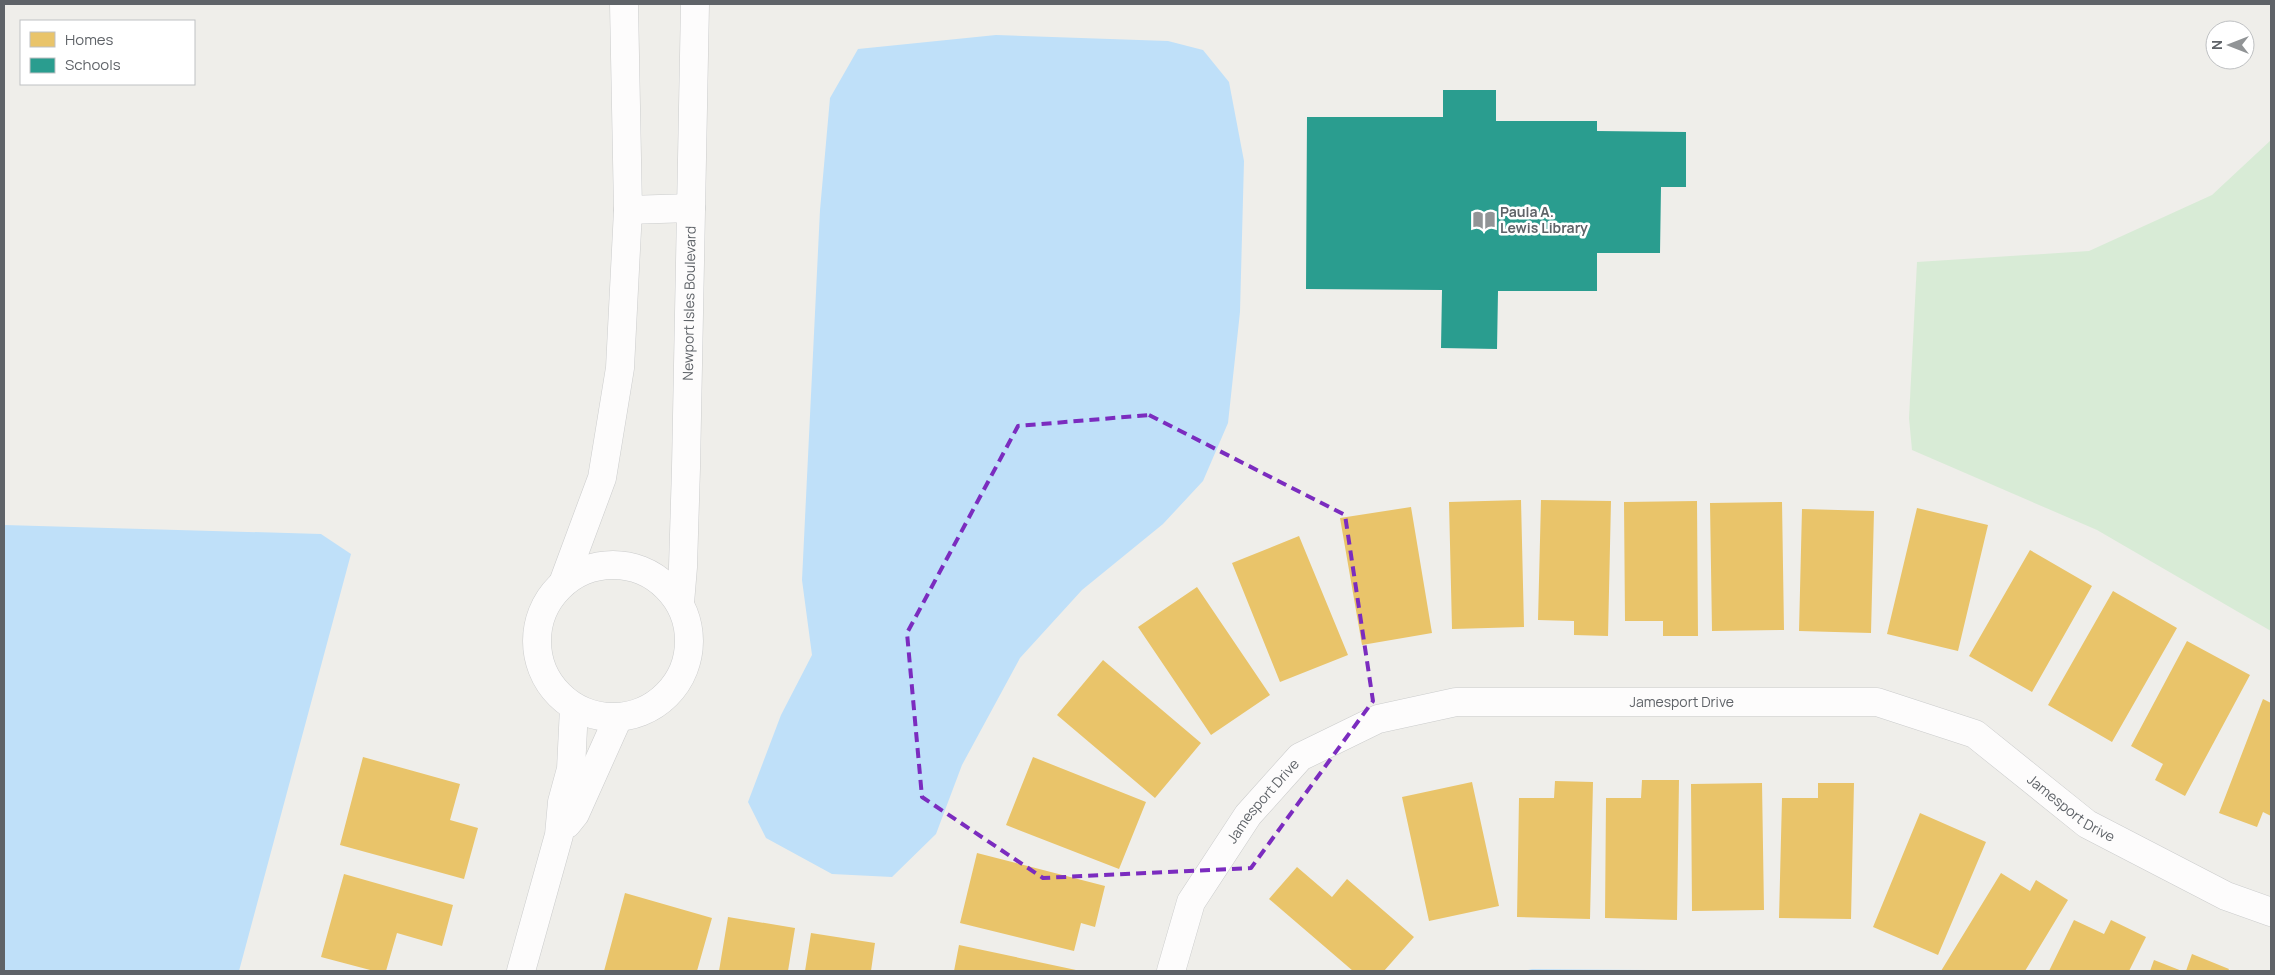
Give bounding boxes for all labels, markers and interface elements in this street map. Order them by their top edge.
legend [20,20,195,85]
north arrow [2205,20,2255,70]
text: Homes [65,29,114,50]
text: N [2207,40,2226,50]
text: Schools [65,54,121,75]
place label: Paula A. Lewis Library [1500,202,1588,237]
library icon: Paula A. Lewis Library [1471,207,1497,233]
street label: Newport Isles Boulevard [678,226,700,381]
street label: Jamesport Drive [1629,692,1734,711]
street label: Jamesport Drive [1222,754,1303,847]
street label: Jamesport Drive [2023,770,2118,846]

